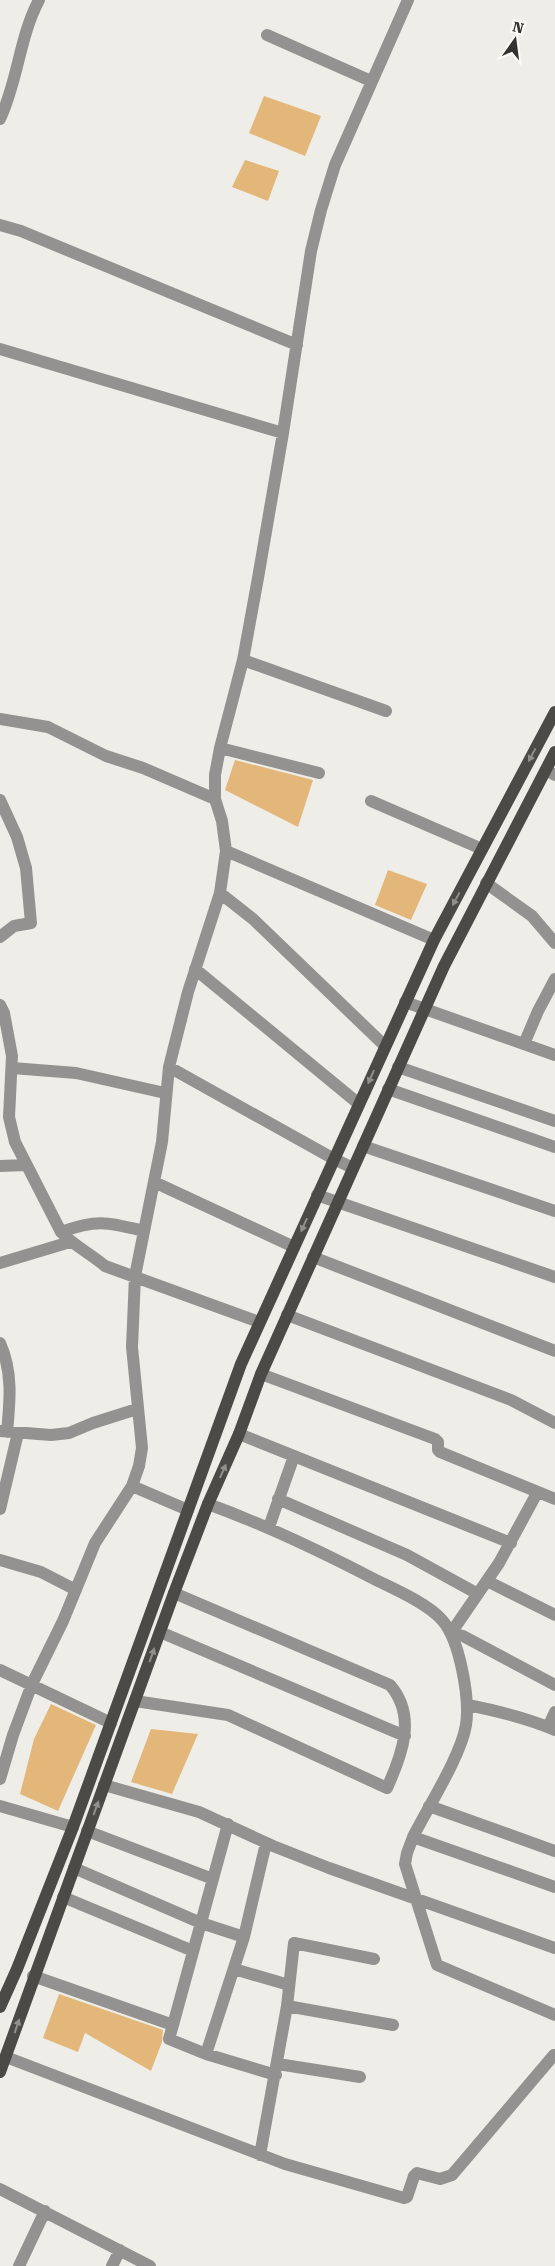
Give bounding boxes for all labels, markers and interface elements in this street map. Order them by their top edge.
north arrow [490,15,540,65]
text: N [511,18,526,37]
one-way arrow [528,748,536,763]
one-way arrow [452,892,460,906]
one-way arrow [367,1070,375,1084]
one-way arrow [299,1218,307,1232]
one-way arrow [219,1464,227,1478]
one-way arrow [148,1648,156,1662]
one-way arrow [92,1800,100,1815]
one-way arrow [13,2019,21,2034]

